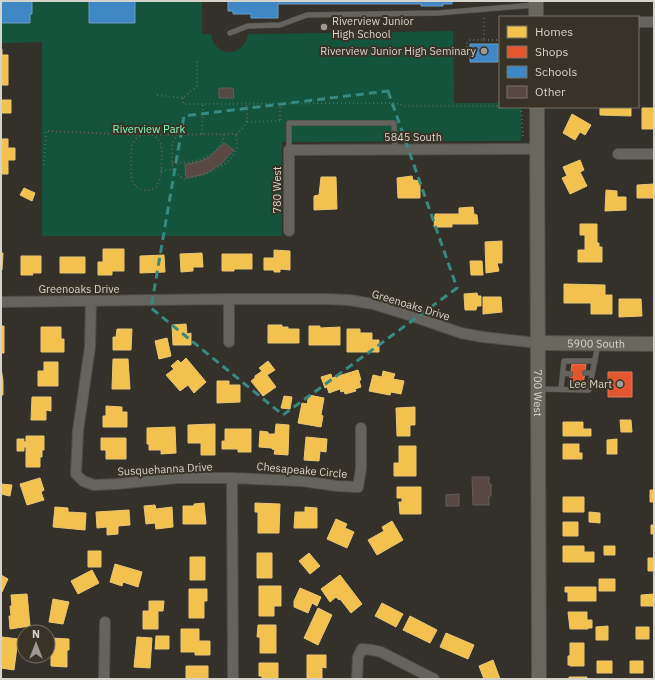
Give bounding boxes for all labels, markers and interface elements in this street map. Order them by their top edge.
place label: Riverview Junior High School [332,14,414,41]
legend [499,16,639,108]
marker: Riverview Junior High School [319,22,329,32]
text: Homes [535,24,573,39]
place label: Riverview Junior High Seminary [320,44,477,58]
text: Shops [535,44,568,59]
marker: Riverview Junior High Seminary [479,46,489,56]
text: Schools [535,64,578,79]
text: Other [535,84,566,99]
park label: Riverview Park [113,122,186,136]
street label: 5845 South [384,130,442,144]
street label: 780 West [270,166,284,214]
street label: Greenoaks Drive [38,282,120,296]
street label: Greenoaks Drive [370,286,452,324]
street label: 5900 South [567,336,625,351]
street label: 700 West [531,369,545,417]
place label: Lee Mart [569,377,612,391]
marker: Lee Mart [615,379,625,389]
street label: Chesapeake Circle [256,459,348,481]
street label: Susquehanna Drive [117,460,213,478]
north arrow [16,624,56,664]
text: N [32,627,40,641]

